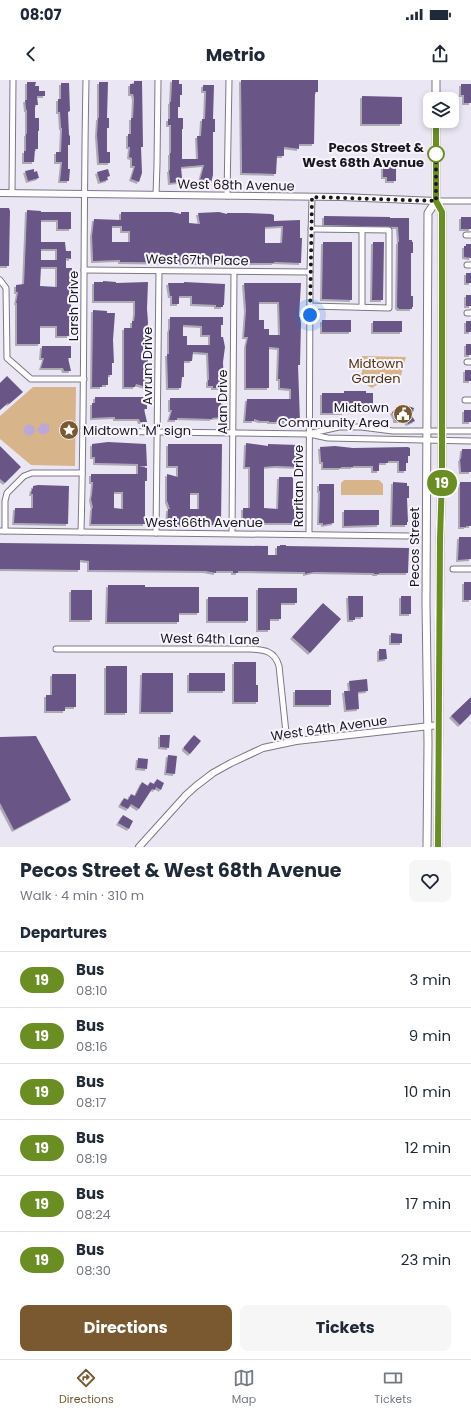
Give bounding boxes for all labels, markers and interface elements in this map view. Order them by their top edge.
text: 08:07 [20,4,62,25]
text: Metrio [206,42,265,67]
icon: back [20,43,42,65]
icon: share [429,43,451,65]
map controls [423,92,459,128]
button: layers [423,92,459,128]
place label: Pecos Street & West 68th Avenue [302,138,425,172]
marker: Pecos Street & West 68th Avenue [427,145,445,163]
street label: West 68th Avenue [177,174,295,196]
street label: West 67th Place [145,250,249,270]
street label: Larsh Drive [64,271,83,341]
your location [300,305,320,325]
street label: Avrum Drive [138,327,157,405]
park label: Midtown Garden [348,354,404,388]
street label: Alan Drive [213,369,232,435]
place label: Midtown Community Area [278,398,389,432]
public building icon: Midtown Community Area [392,403,414,425]
place icon: Midtown "M" sign [58,419,80,441]
place label: Midtown "M" sign [83,421,191,440]
street label: Raritan Drive [289,445,308,527]
line badge: 19 [424,470,460,496]
text: 19 [435,473,449,493]
street label: Pecos Street [405,507,424,587]
street label: West 66th Avenue [145,513,263,532]
street label: West 64th Lane [160,629,260,649]
street label: West 64th Avenue [269,710,389,746]
text: Pecos Street & West 68th Avenue [20,857,342,884]
button: heart [409,860,451,902]
text: Walk · 4 min · 310 m [20,886,144,905]
text: Departures [20,922,107,943]
text: Bus [76,959,104,980]
text: 3 min [409,969,451,990]
text: 19 [35,970,49,990]
text: 08:10 [76,981,107,1000]
text: Bus [76,1015,104,1036]
text: 9 min [409,1025,451,1046]
text: 19 [35,1026,49,1046]
text: 08:16 [76,1037,108,1056]
text: Bus [76,1071,104,1092]
text: 10 min [404,1081,451,1102]
text: 19 [35,1082,49,1102]
text: 08:17 [76,1093,106,1112]
text: Bus [76,1127,104,1148]
text: 12 min [405,1137,451,1158]
text: 19 [35,1138,49,1158]
text: 08:19 [76,1149,108,1168]
text: Bus [76,1183,104,1204]
text: 17 min [405,1193,451,1214]
text: 19 [35,1194,49,1214]
text: 08:24 [76,1205,111,1224]
text: Bus [76,1239,104,1260]
text: 23 min [401,1249,451,1270]
text: 19 [35,1250,49,1270]
text: 08:30 [76,1261,111,1280]
button: Directions [20,1305,232,1351]
button: Tickets [240,1305,451,1351]
tab: Directions [59,1367,114,1408]
tab: Map [232,1367,256,1408]
tab: Tickets [374,1367,412,1408]

